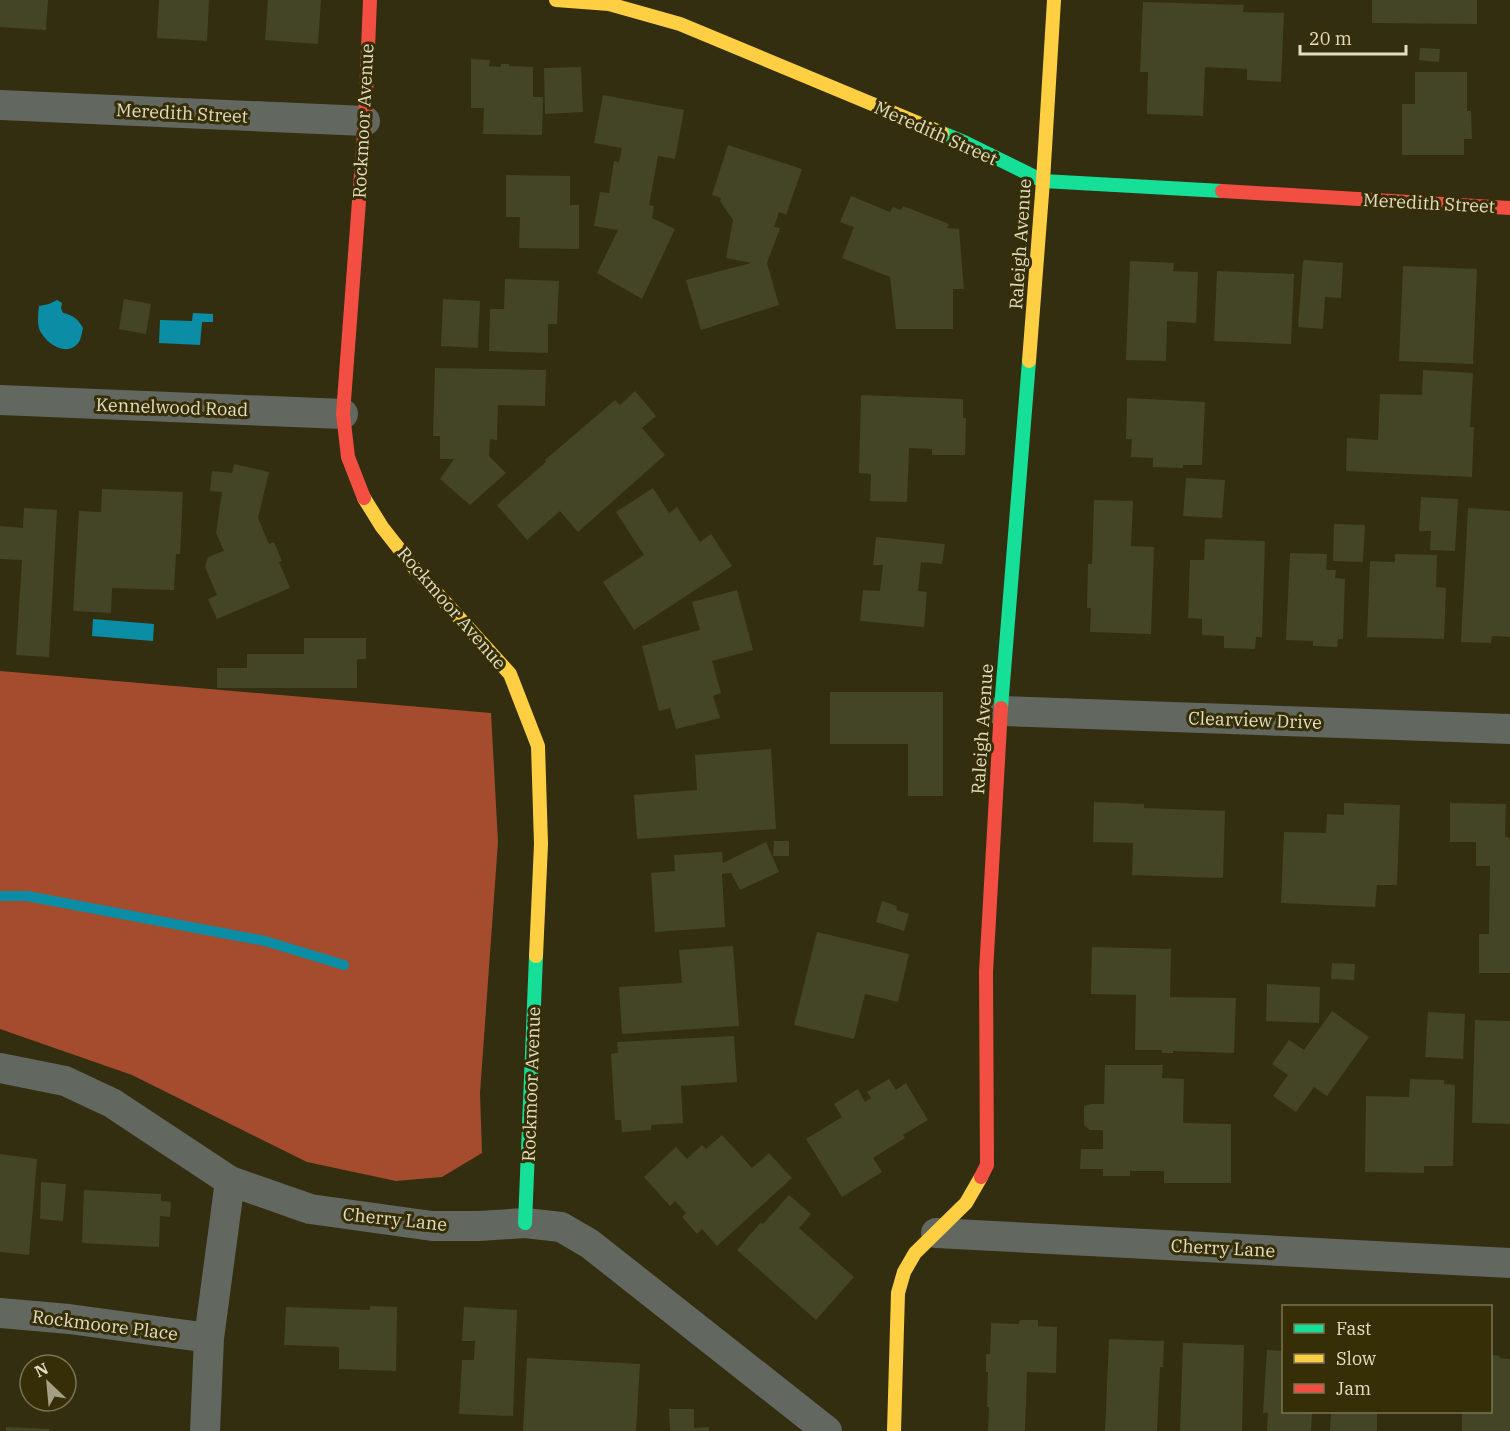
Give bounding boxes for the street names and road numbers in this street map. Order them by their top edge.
street label: Rockmoor Avenue [347,43,379,199]
street label: Meredith Street [871,96,1001,170]
street label: Meredith Street [115,98,249,128]
street label: Raleigh Avenue [1004,178,1036,310]
street label: Meredith Street [1362,188,1496,218]
street label: Kennelwood Road [95,393,249,421]
street label: Rockmoor Avenue [392,542,512,674]
street label: Raleigh Avenue [966,663,998,795]
street label: Clearview Drive [1188,706,1322,734]
street label: Rockmoor Avenue [517,1006,545,1162]
street label: Cherry Lane [342,1202,448,1236]
street label: Cherry Lane [1170,1234,1276,1262]
street label: Rockmoore Place [31,1305,179,1345]

